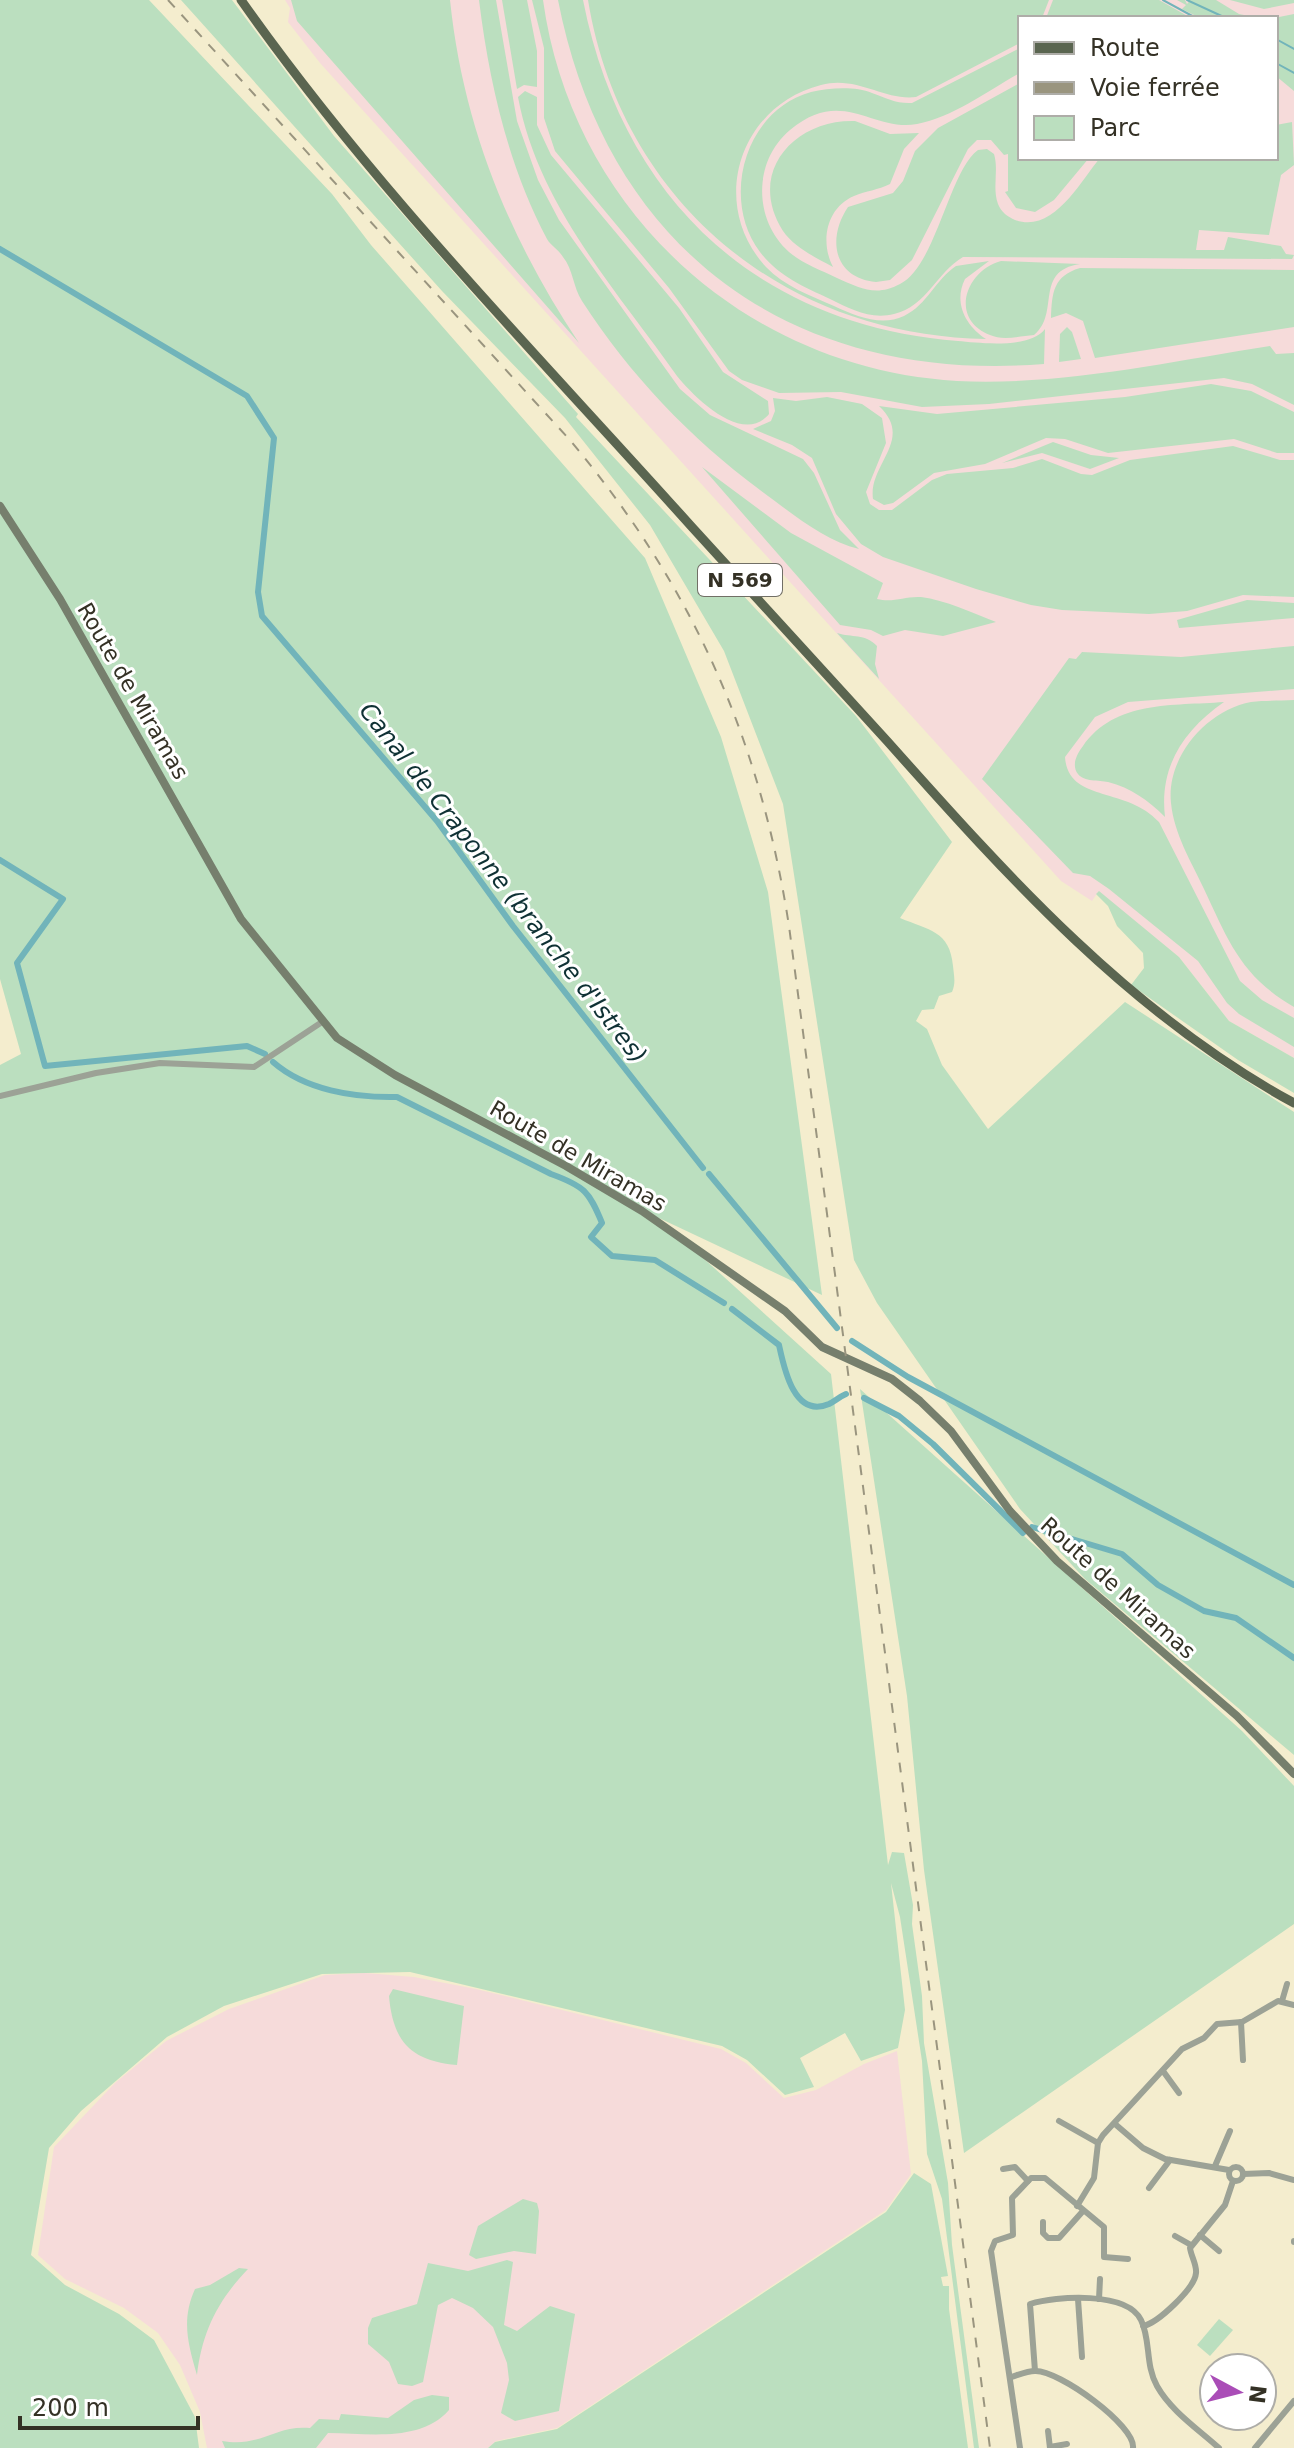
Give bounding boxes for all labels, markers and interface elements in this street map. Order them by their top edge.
legend [1018,16,1278,160]
text: Route [1090,34,1160,62]
text: Voie ferrée [1090,74,1220,102]
text: Parc [1090,114,1141,142]
road number: N 569 [698,564,782,596]
street label: Route de Miramas [72,598,194,784]
water label: Canal de Craponne (branche d'Istres) [353,697,653,1069]
street label: Route de Miramas [485,1095,671,1217]
street label: Route de Miramas [1036,1512,1200,1664]
north arrow [1198,2352,1278,2432]
scale bar [20,2380,198,2430]
text: N [1244,2384,1271,2405]
text: 200 m [32,2394,109,2422]

